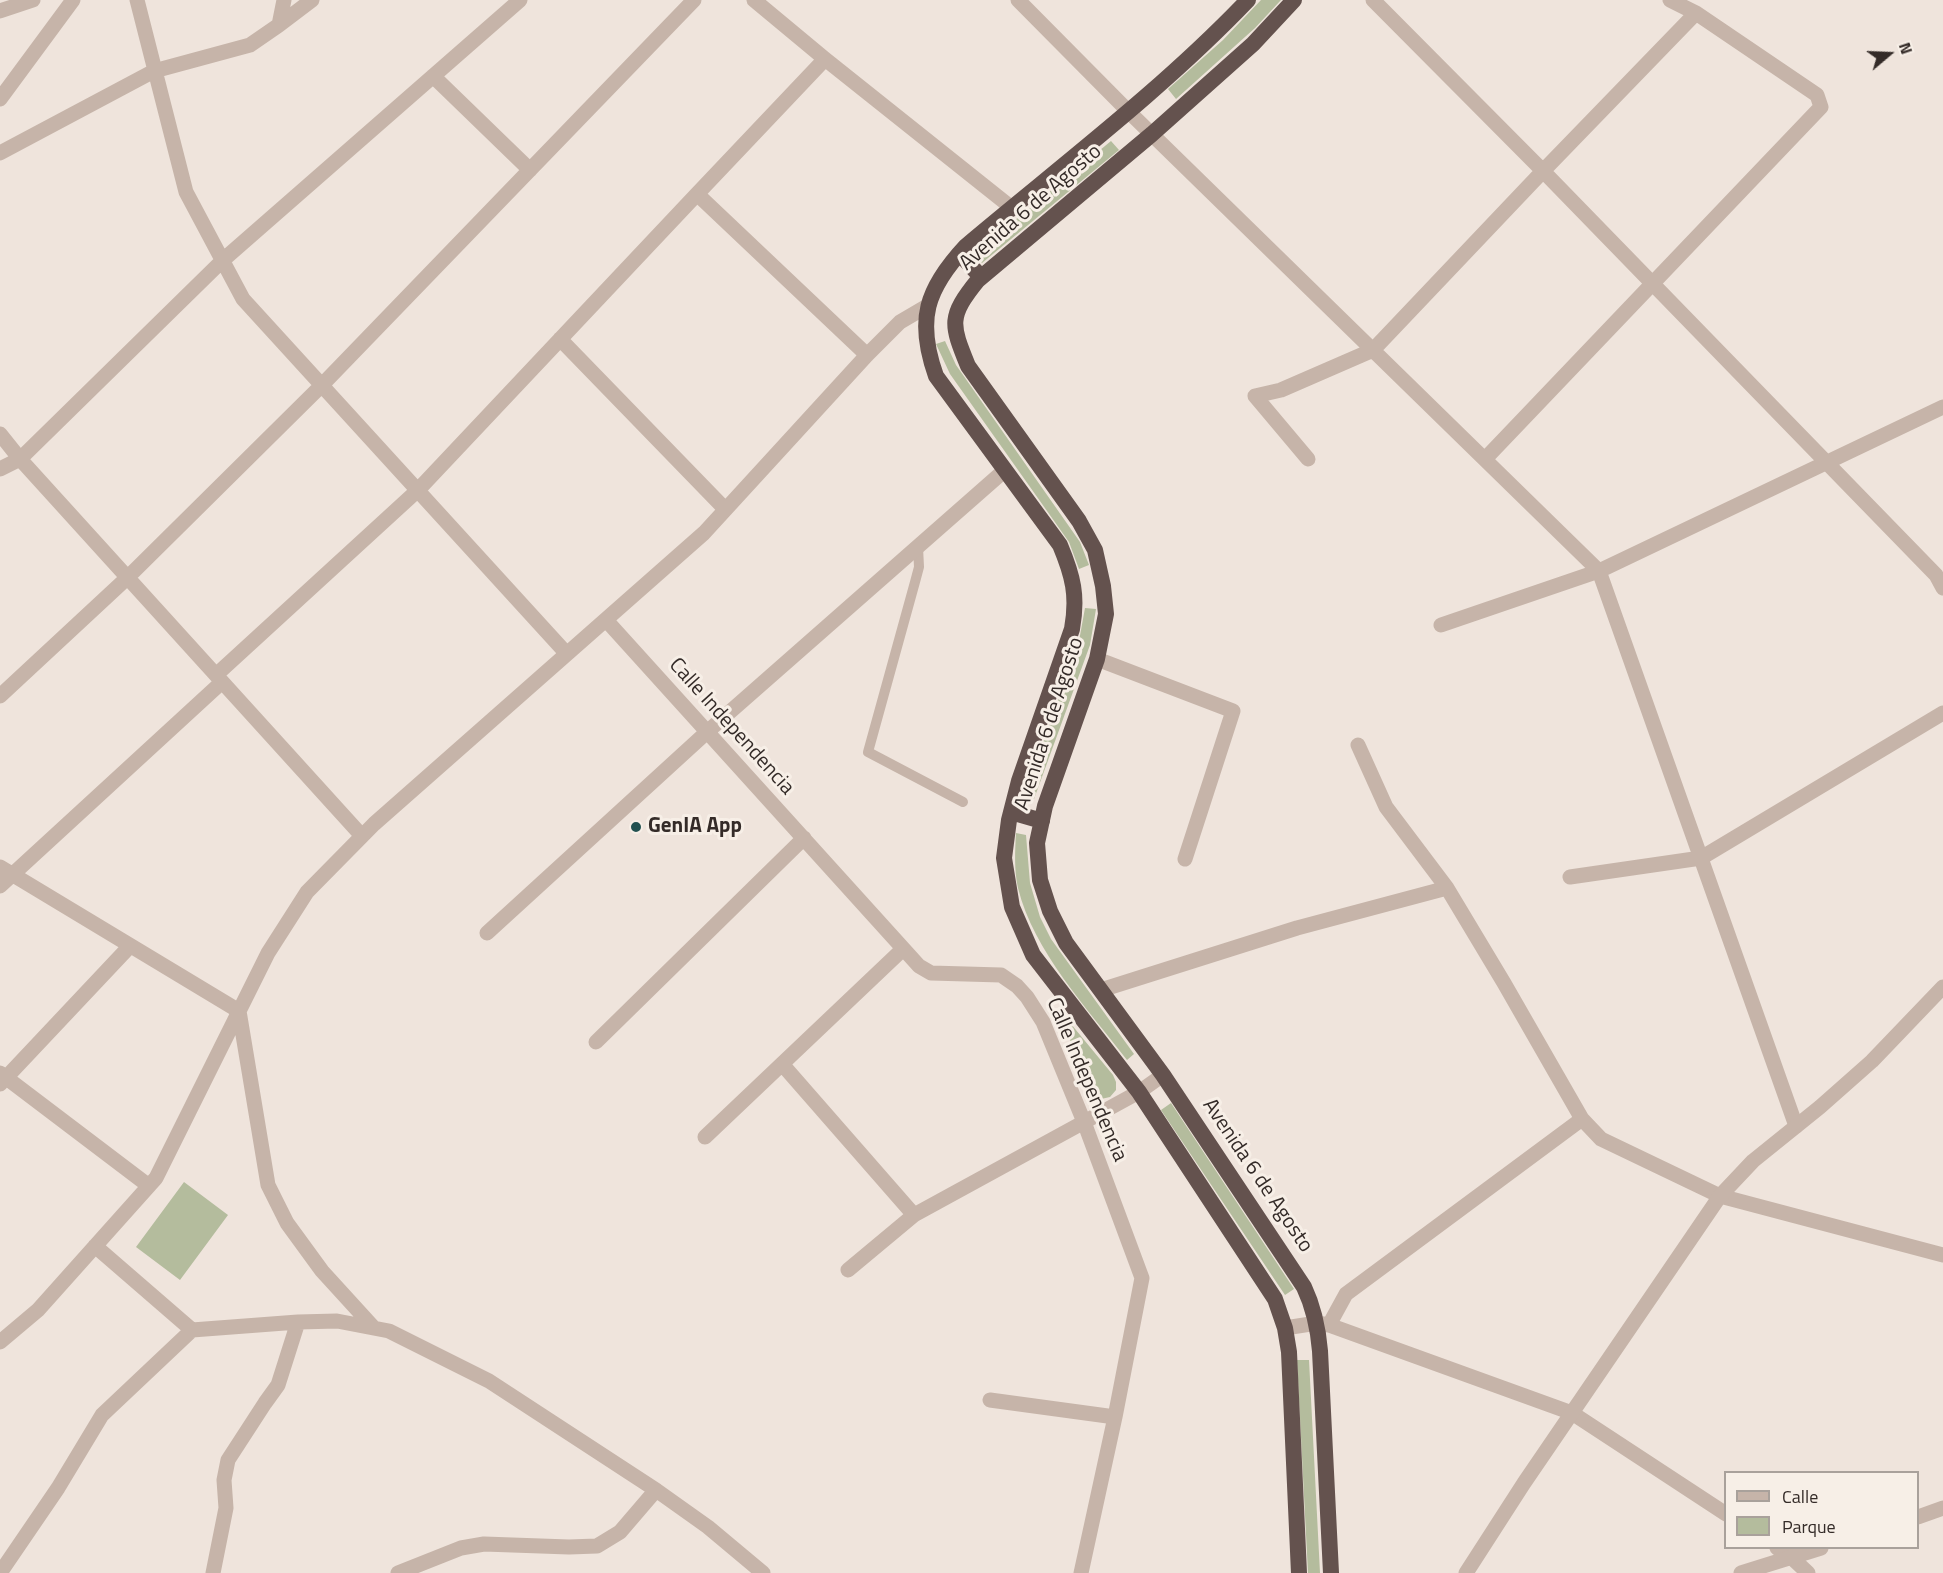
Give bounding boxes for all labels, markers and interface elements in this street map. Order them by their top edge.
north arrow [1859,24,1919,84]
text: N [1893,39,1919,57]
street label: Avenida 6 de Agosto [955,139,1107,277]
street label: Avenida 6 de Agosto [1010,635,1090,813]
street label: Calle Independencia [663,653,799,801]
place label: GenIA App [648,814,742,840]
marker: GenIA App [629,820,643,834]
street label: Calle Independencia [1040,994,1132,1166]
street label: Avenida 6 de Agosto [1196,1094,1318,1258]
legend [1724,1471,1919,1549]
text: Calle [1782,1483,1818,1510]
text: Parque [1782,1513,1836,1540]

